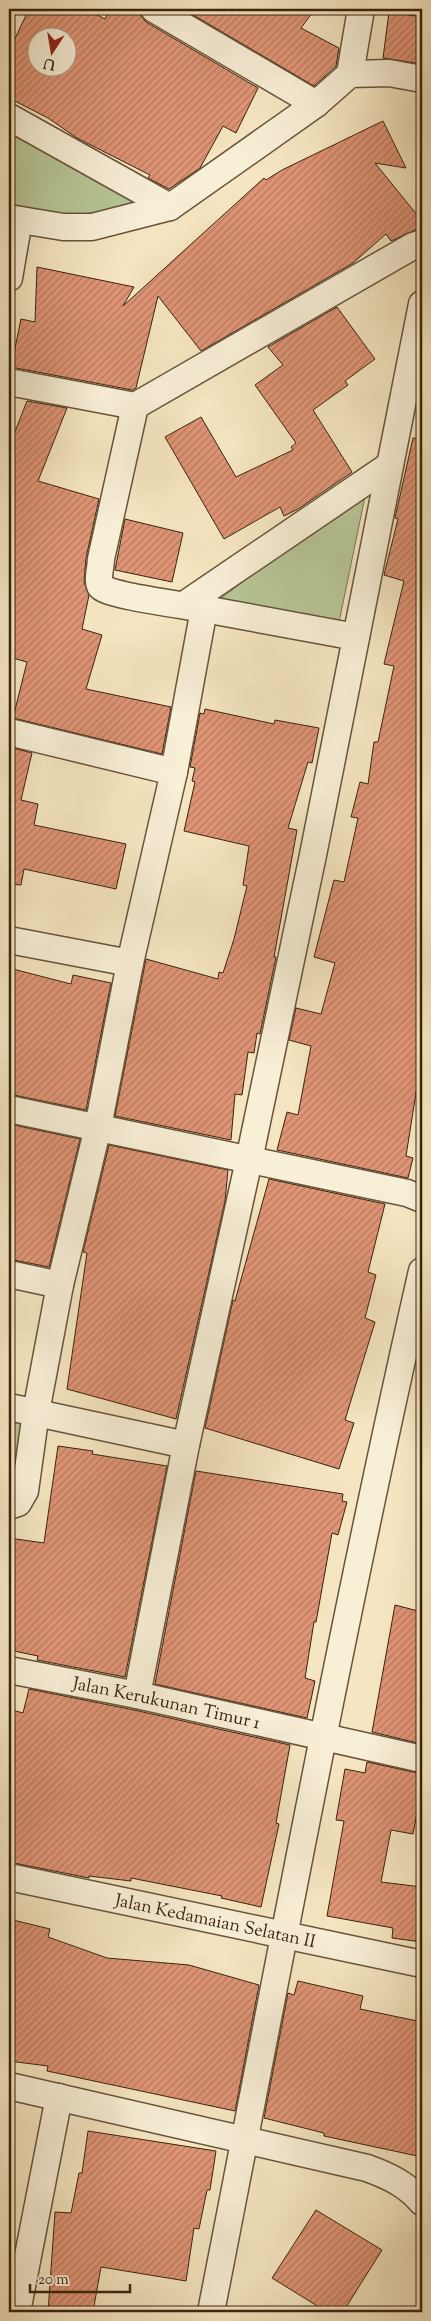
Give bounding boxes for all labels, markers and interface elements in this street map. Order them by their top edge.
north arrow [28,28,78,78]
text: U [41,52,57,74]
street label: Jalan Kerukunan Timur 1 [69,1672,262,1737]
street label: Jalan Kedamaian Selatan II [111,1888,318,1956]
scale bar [30,2261,130,2293]
text: 20 m [38,2270,69,2291]

